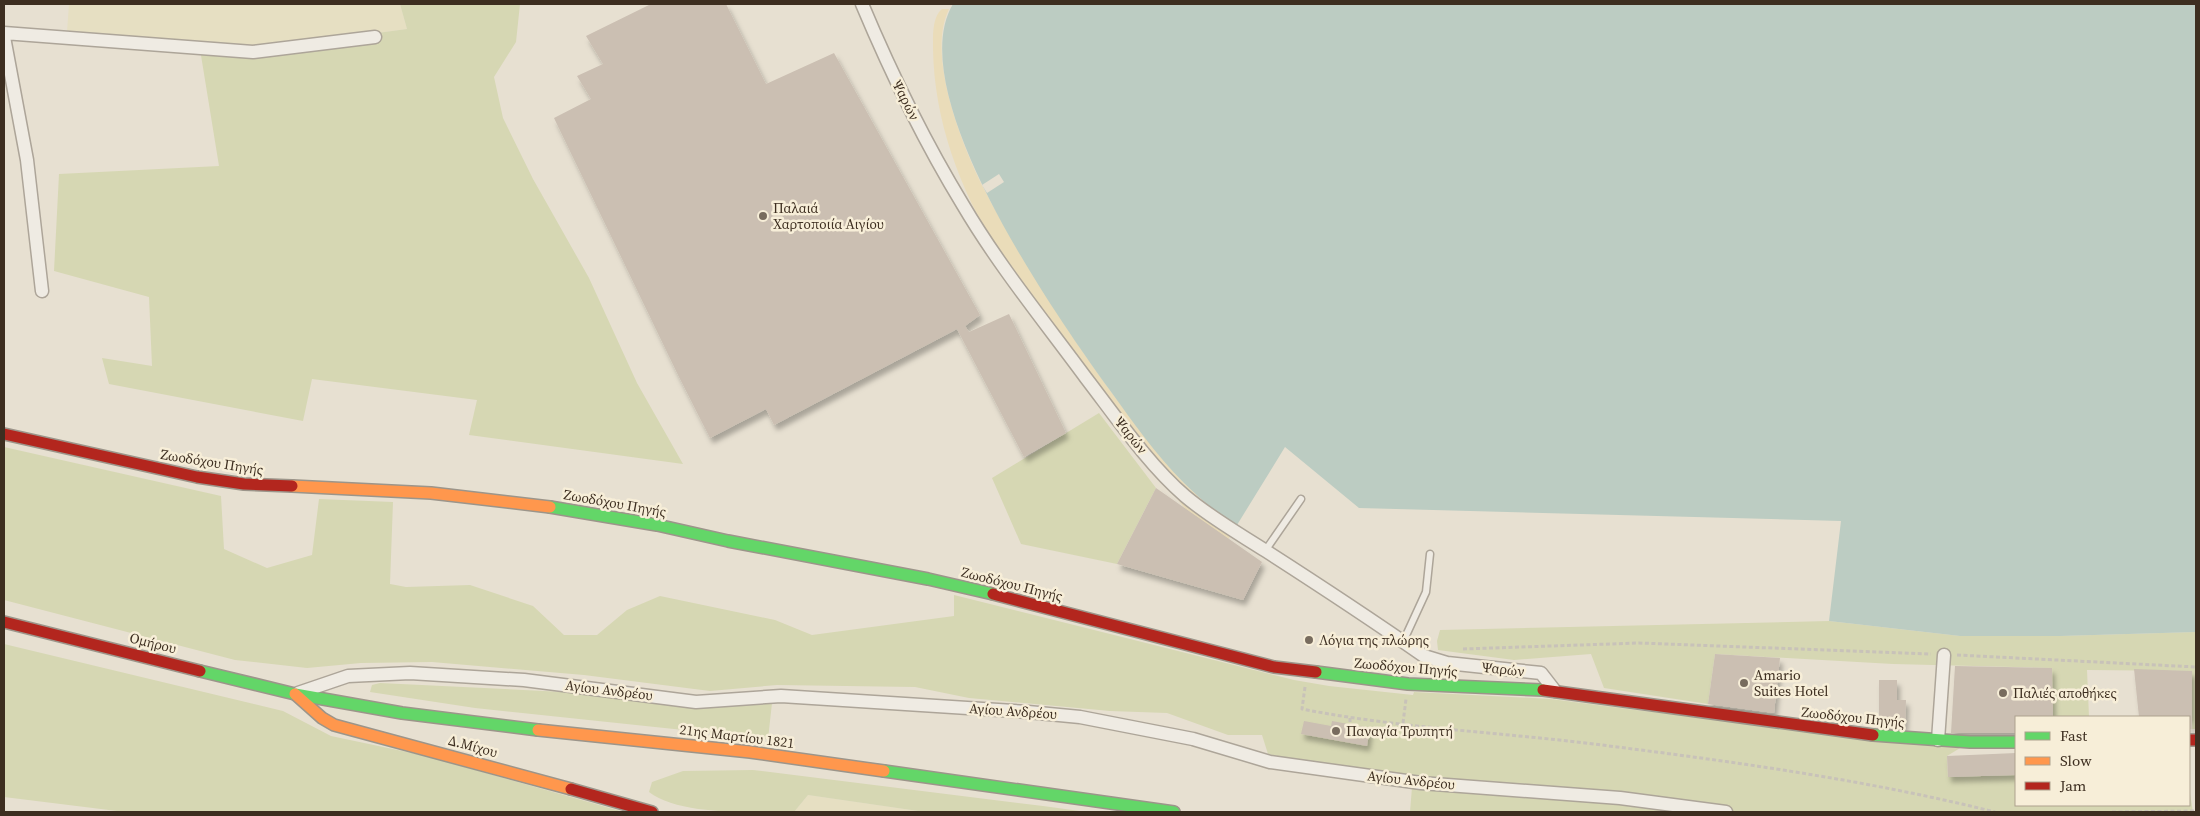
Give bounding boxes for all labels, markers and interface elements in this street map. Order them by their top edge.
street label: Ψαρών [887,76,925,124]
place label: Παλαιά Χαρτοποιία Αιγίου [773,198,884,234]
marker: Παλαιά Χαρτοποιία Αιγίου [757,210,769,222]
street label: Ψαρών [1110,412,1152,458]
street label: Ζωοδόχου Πηγής [159,444,265,480]
street label: Ζωοδόχου Πηγής [562,484,668,522]
street label: Ζωοδόχου Πηγής [959,562,1065,606]
street label: Ομήρου [127,628,179,658]
place label: Λόγια της πλώρης [1319,630,1429,650]
marker: Λόγια της πλώρης [1303,634,1315,646]
street label: Ζωοδόχου Πηγής [1353,653,1459,681]
street label: Ψαρών [1481,657,1525,681]
place label: Amario Suites Hotel [1754,665,1828,701]
street label: Αγίου Ανδρέου [564,675,654,705]
marker: Amario Suites Hotel [1738,677,1750,689]
place label: Παλιές αποθήκες [2013,683,2117,703]
marker: Παλιές αποθήκες [1997,687,2009,699]
street label: Αγίου Ανδρέου [968,698,1058,724]
street label: Ζωοδόχου Πηγής [1800,702,1906,732]
legend [2015,716,2190,806]
street label: 21ης Μαρτίου 1821 [679,719,795,753]
place label: Παναγία Τρυπητή [1346,721,1453,741]
marker: Παναγία Τρυπητή [1330,725,1342,737]
text: Fast [2060,725,2087,746]
street label: Δ.Μίχου [446,730,500,762]
text: Slow [2060,750,2092,771]
street label: Αγίου Ανδρέου [1366,765,1456,795]
text: Jam [2059,775,2087,796]

